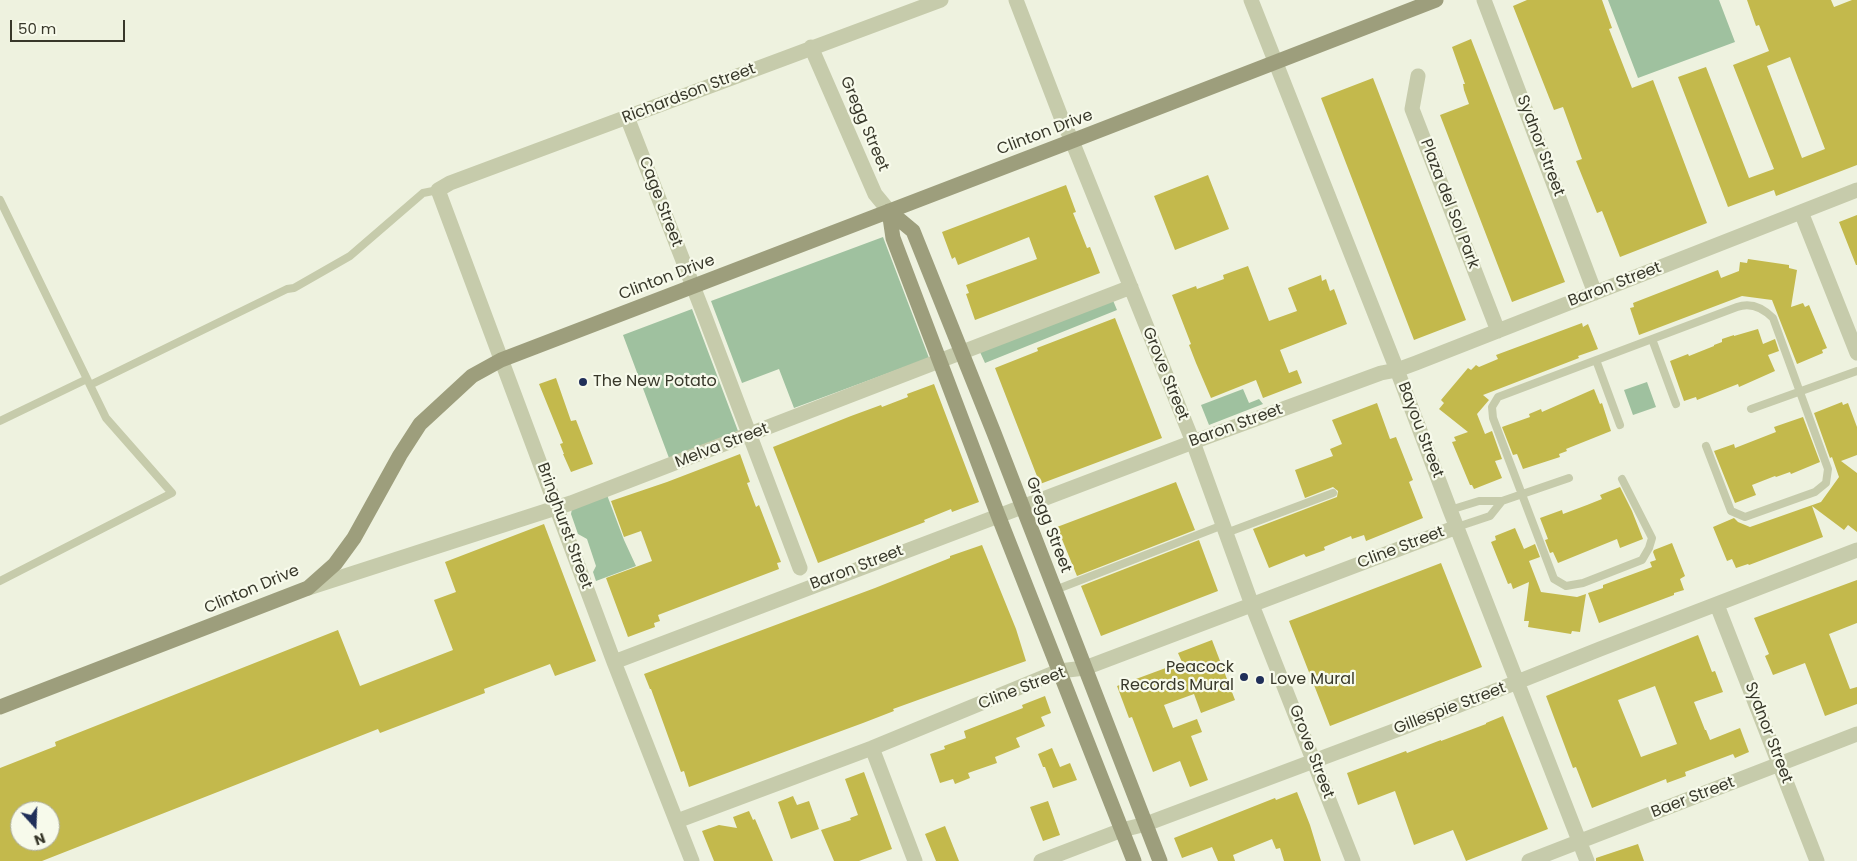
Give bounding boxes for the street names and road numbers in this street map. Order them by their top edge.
street label: Richardson Street [620,60,758,128]
street label: Gregg Street [835,74,893,174]
street label: Sydnor Street [1512,93,1568,199]
street label: Clinton Drive [994,106,1096,160]
street label: Plaza del Sol Park [1415,136,1483,272]
street label: Cage Street [634,154,686,250]
street label: Clinton Drive [616,251,718,305]
street label: Baron Street [1566,258,1664,312]
street label: Grove Street [1138,325,1192,423]
street label: Bayou Street [1393,379,1447,481]
street label: Baron Street [1187,400,1285,452]
street label: Melva Street [673,419,771,473]
street label: Bringhurst Street [532,460,596,592]
street label: Gregg Street [1021,474,1075,576]
street label: Cline Street [1355,523,1447,573]
street label: Baron Street [808,541,906,595]
street label: Clinton Drive [202,561,302,619]
street label: Cline Street [976,664,1068,714]
street label: Gillespie Street [1391,679,1509,739]
street label: Sydnor Street [1740,680,1796,786]
street label: Grove Street [1284,703,1338,801]
street label: Baer Street [1649,773,1737,823]

